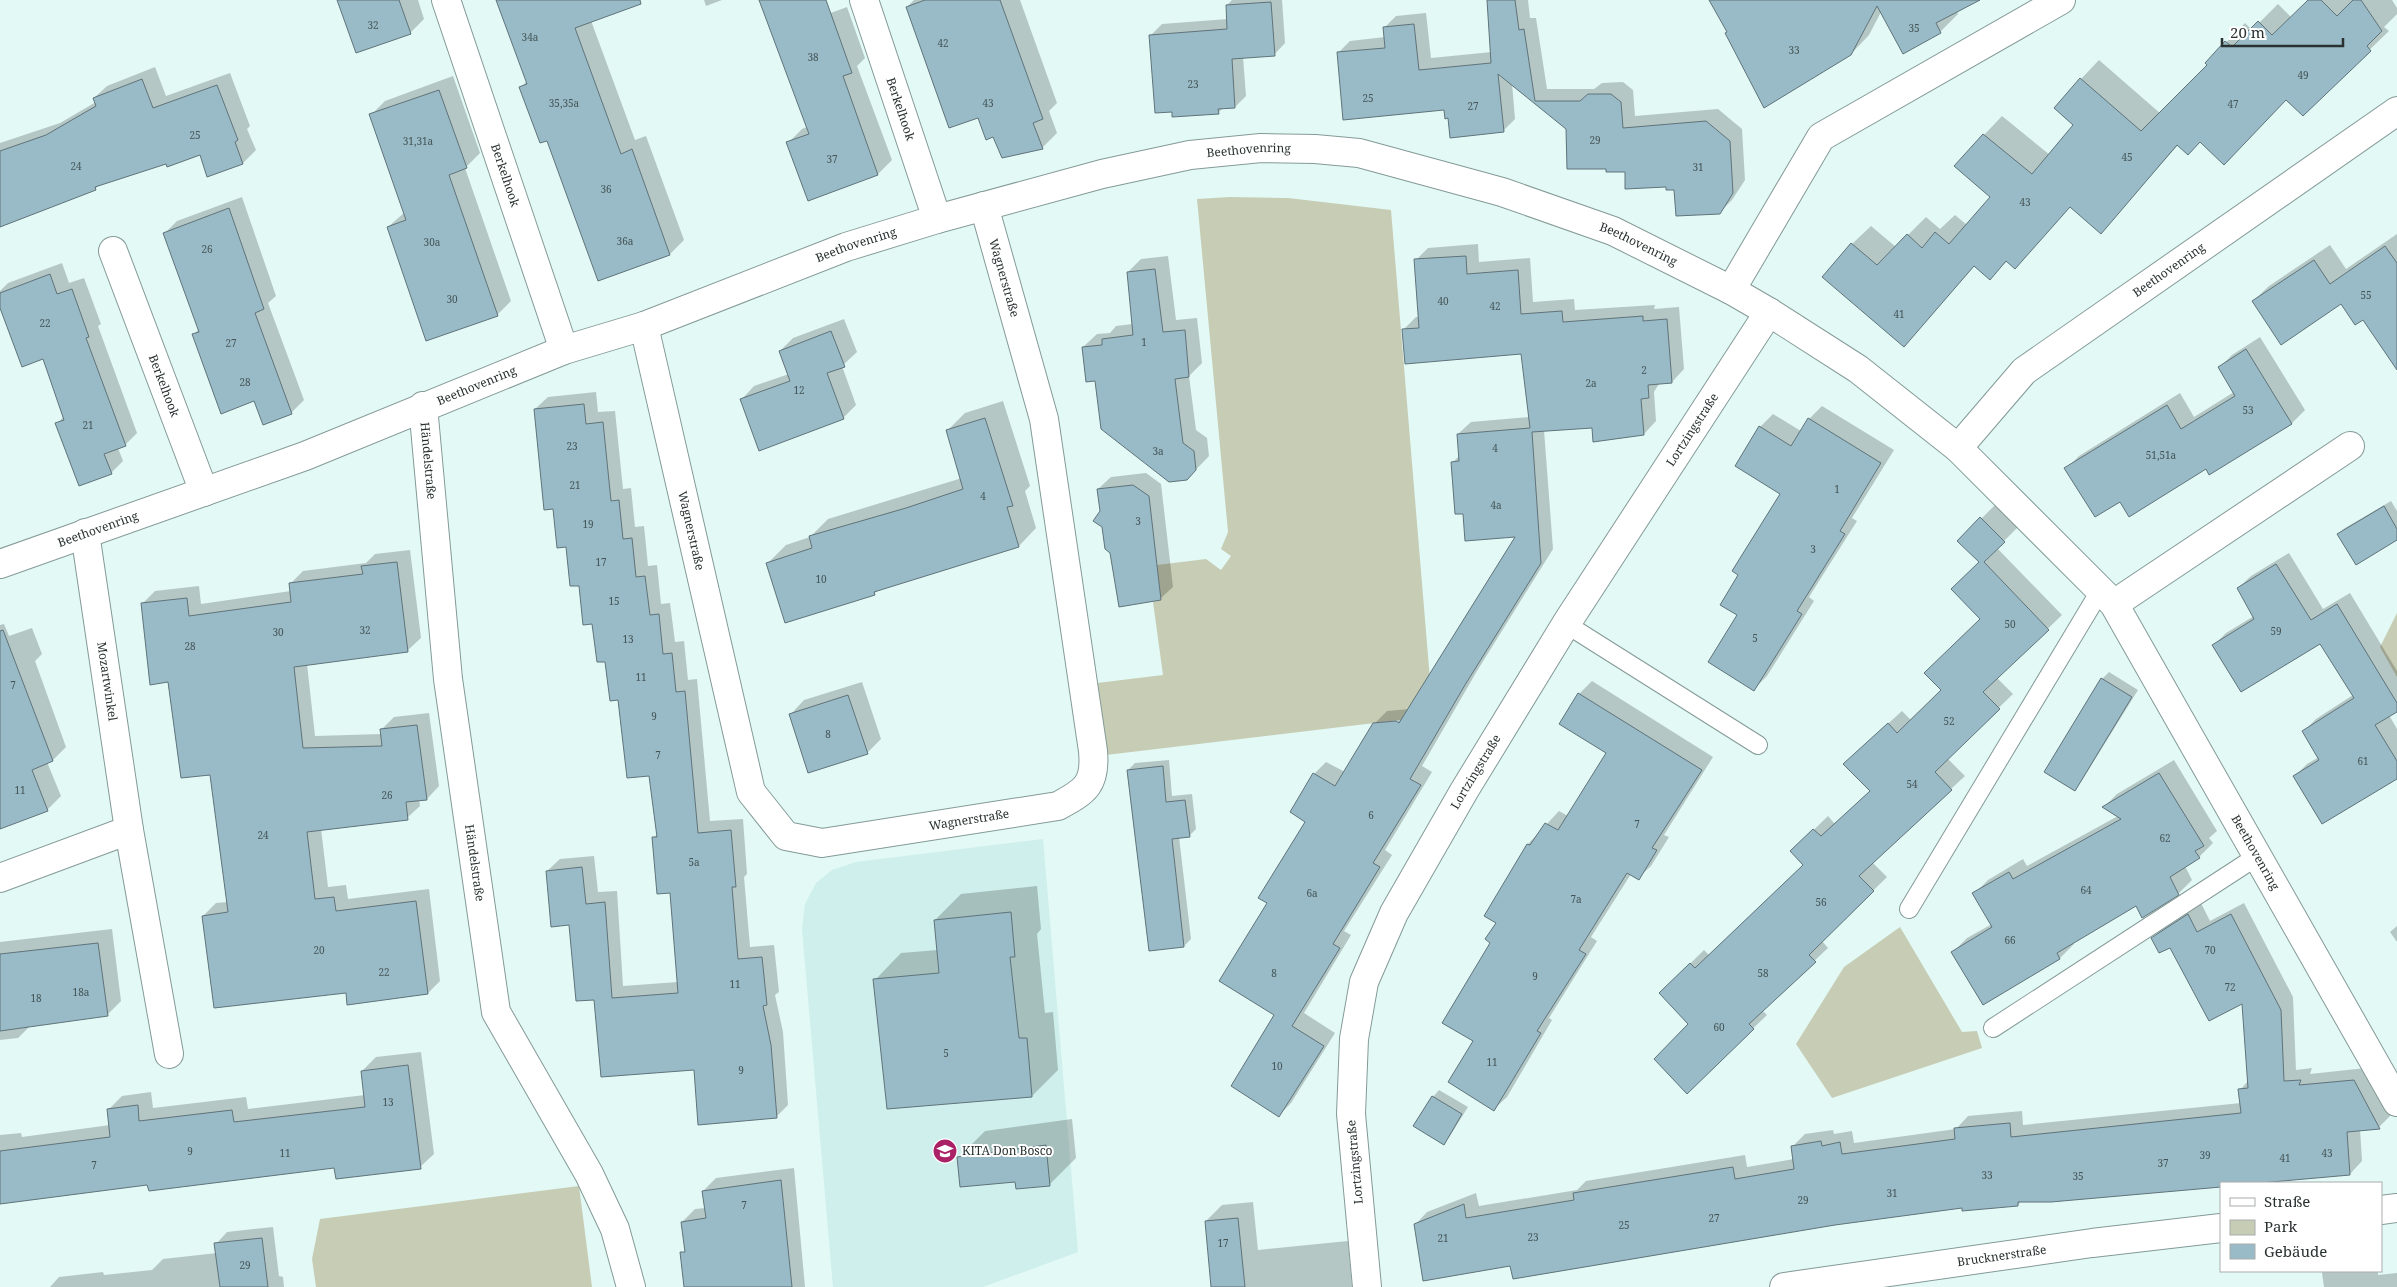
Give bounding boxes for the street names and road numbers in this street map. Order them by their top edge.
street label: Berkelhook [882,75,920,144]
street label: Beethovenring [1206,139,1291,161]
street label: Berkelhook [487,141,524,210]
street label: Beethovenring [1597,218,1681,270]
street label: Beethovenring [813,223,899,266]
street label: Wagnerstraße [985,237,1024,319]
street label: Beethovenring [2129,238,2208,301]
street label: Berkelhook [145,352,184,420]
street label: Beethovenring [434,361,519,409]
street label: Lortzingstraße [1662,389,1722,470]
street label: Händelstraße [417,421,441,500]
street label: Wagnerstraße [674,489,709,572]
street label: Beethovenring [55,507,141,551]
street label: Mozartwinkel [93,641,122,722]
street label: Lortzingstraße [1446,731,1505,812]
street label: Wagnerstraße [928,805,1010,834]
street label: Beethovenring [2227,811,2284,894]
street label: Händelstraße [461,823,489,903]
street label: Lortzingstraße [1342,1119,1367,1205]
street label: Brucknerstraße [1956,1241,2047,1270]

